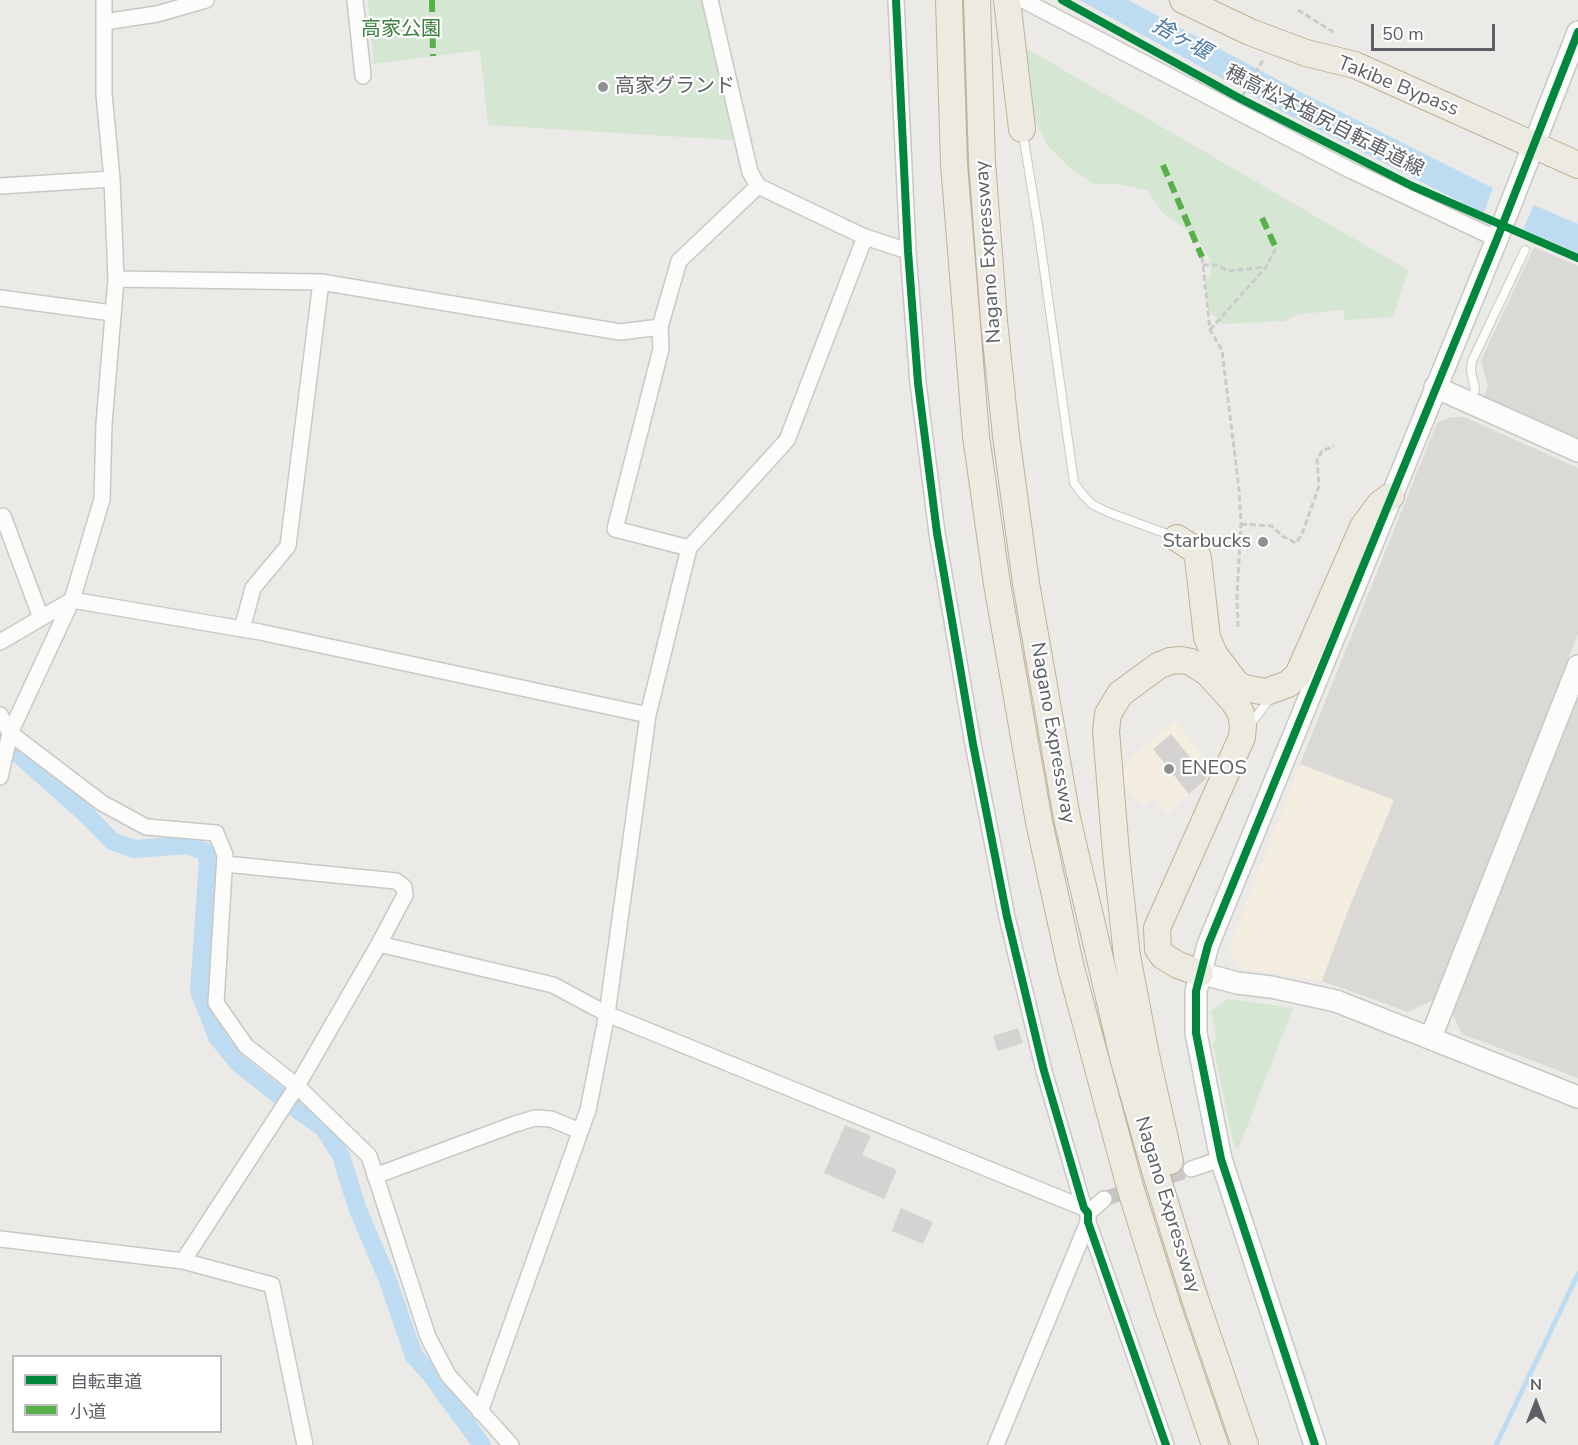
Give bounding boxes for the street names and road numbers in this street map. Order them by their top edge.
street label: Takibe Bypass [1334,52,1462,122]
street label: 穂高松本塩尻自転車道線 [1221,61,1427,183]
street label: Nagano Expressway [971,160,1007,344]
street label: Nagano Expressway [1024,641,1080,825]
street label: Nagano Expressway [1129,1114,1205,1296]

